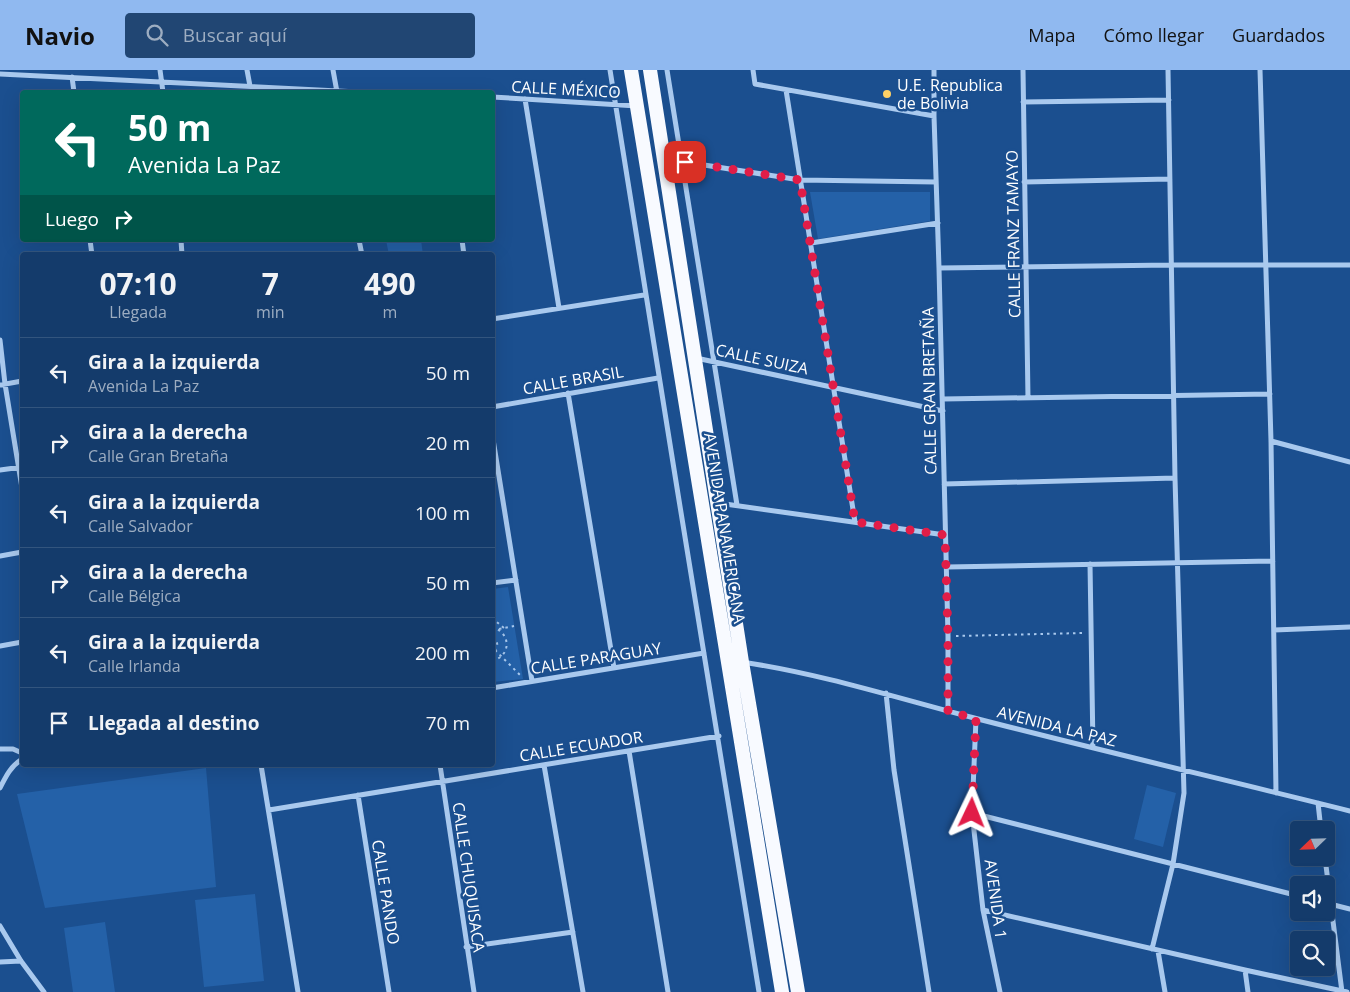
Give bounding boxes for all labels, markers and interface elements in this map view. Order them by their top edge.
search box [125,13,475,58]
text: Navio [25,19,95,52]
icon: search [143,21,171,49]
text: Buscar aquí [183,22,287,48]
text: Mapa [1028,23,1075,47]
text: Cómo llegar [1103,23,1204,47]
text: Guardados [1232,23,1325,47]
place label: U.E. Republica de Bolivia [897,74,1003,114]
street label: CALLE MÉXICO [511,75,621,103]
marker: U.E. Republica de Bolivia [881,88,893,100]
text: 50 m [128,104,211,151]
icon: left [45,110,110,175]
pin [664,141,706,183]
icon: arrive [671,148,699,176]
text: Avenida La Paz [128,149,281,179]
street label: CALLE FRANZ TAMAYO [1001,150,1025,318]
icon: right [109,205,137,233]
text: Luego [45,206,99,232]
text: 07:10 [99,263,177,304]
text: 7 [262,263,279,304]
text: 490 [364,263,416,304]
text: Llegada [109,301,167,323]
text: min [256,301,285,323]
text: m [382,301,397,323]
street label: CALLE GRAN BRETAÑA [917,306,941,475]
street label: CALLE SUIZA [714,338,811,380]
text: Gira a la izquierda [88,349,260,375]
icon: left [45,359,73,387]
text: 50 m [426,360,470,386]
street label: CALLE BRASIL [521,360,625,400]
text: Avenida La Paz [88,375,199,397]
text: Gira a la derecha [88,419,248,445]
icon: right [45,429,73,457]
text: 20 m [426,430,470,456]
street label: AVENIDA PANAMERICANA [699,431,751,626]
text: Calle Gran Bretaña [88,445,228,467]
text: Gira a la izquierda [88,489,260,515]
icon: left [45,499,73,527]
text: 100 m [415,500,470,526]
text: Calle Salvador [88,515,193,537]
text: Gira a la derecha [88,559,248,585]
icon: right [45,569,73,597]
text: 50 m [426,570,470,596]
text: Calle Bélgica [88,585,181,607]
text: Gira a la izquierda [88,629,260,655]
street label: CALLE PARAGUAY [529,637,663,679]
icon: left [45,639,73,667]
text: 200 m [415,640,470,666]
text: Calle Irlanda [88,655,181,677]
street label: AVENIDA LA PAZ [995,701,1119,751]
icon: arrive [45,709,73,737]
text: Llegada al destino [88,710,260,736]
text: 70 m [426,710,470,736]
street label: CALLE ECUADOR [518,725,644,767]
position arrow [945,786,997,838]
street label: CALLE CHUQUISACA [448,801,491,954]
north arrow [1290,821,1335,866]
map controls [1290,821,1335,976]
street label: CALLE PANDO [367,838,405,946]
street label: AVENIDA 1 [980,858,1012,940]
button: sound [1290,876,1335,921]
button: search [1290,931,1335,976]

